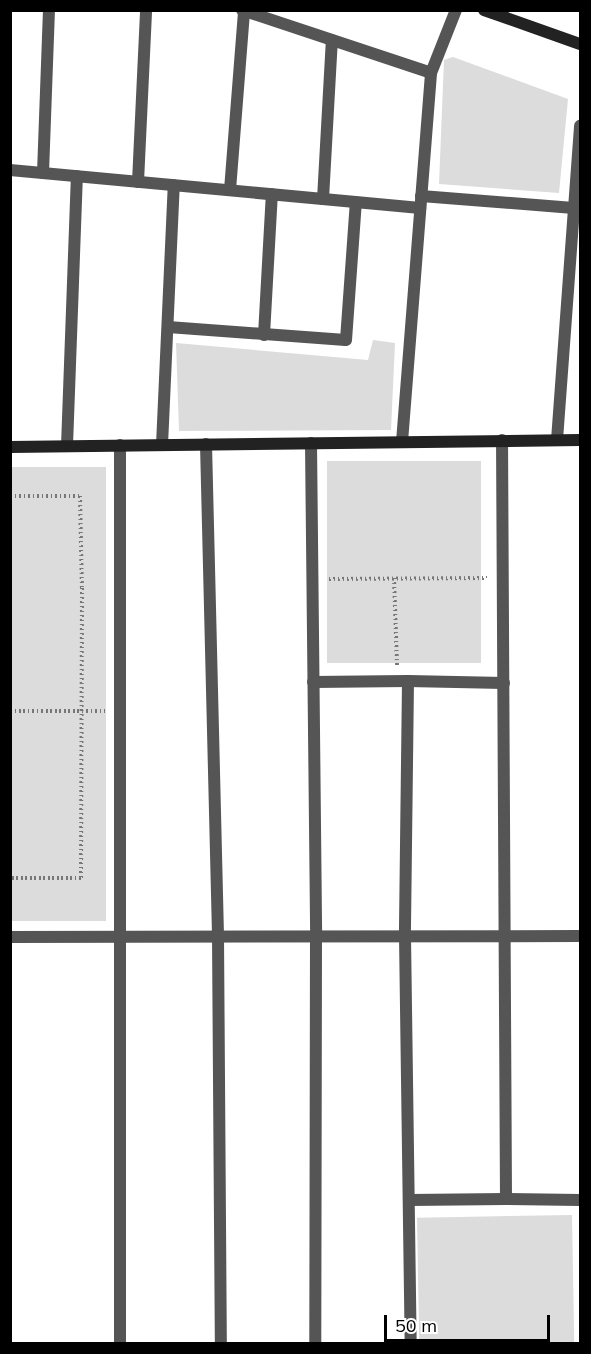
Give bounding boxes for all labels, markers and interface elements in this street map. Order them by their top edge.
scale bar [387,1303,554,1341]
text: 50 m [395,1314,437,1337]

